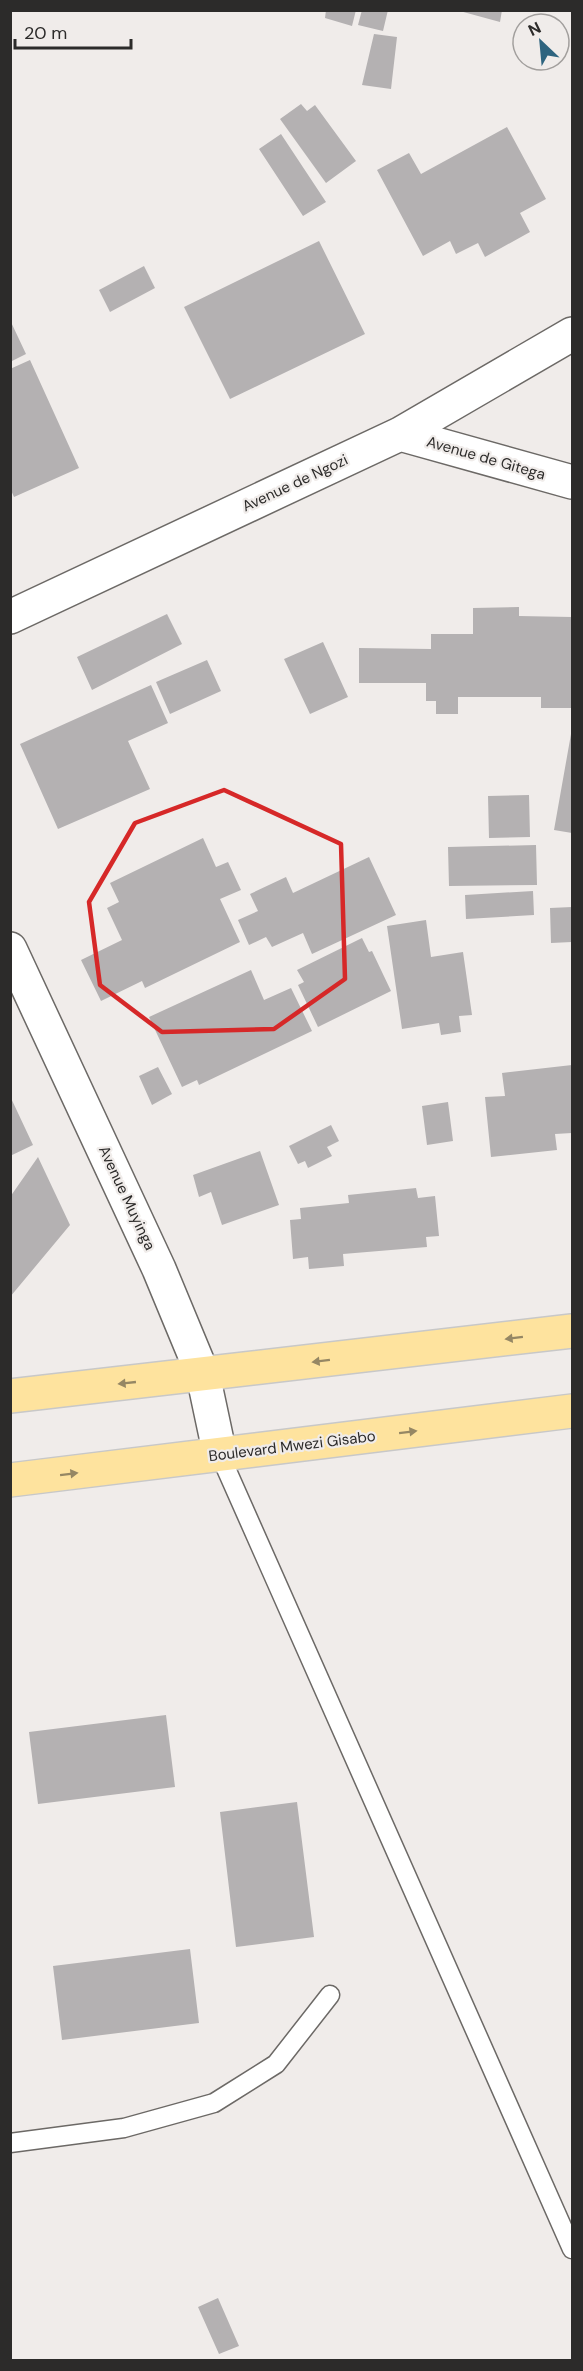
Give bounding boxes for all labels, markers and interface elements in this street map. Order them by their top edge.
scale bar [15,12,130,50]
north arrow [511,12,571,72]
text: N [525,17,544,41]
text: 20 m [24,21,67,45]
street label: Avenue de Gitega [424,432,548,484]
street label: Avenue de Ngozi [239,450,351,516]
street label: Avenue Muyinga [94,1142,160,1254]
one-way arrow [505,1333,524,1342]
one-way arrow [311,1356,330,1366]
one-way arrow [118,1379,137,1388]
street label: Boulevard Mwezi Gisabo [207,1426,377,1466]
one-way arrow [399,1427,418,1437]
one-way arrow [59,1469,78,1478]

